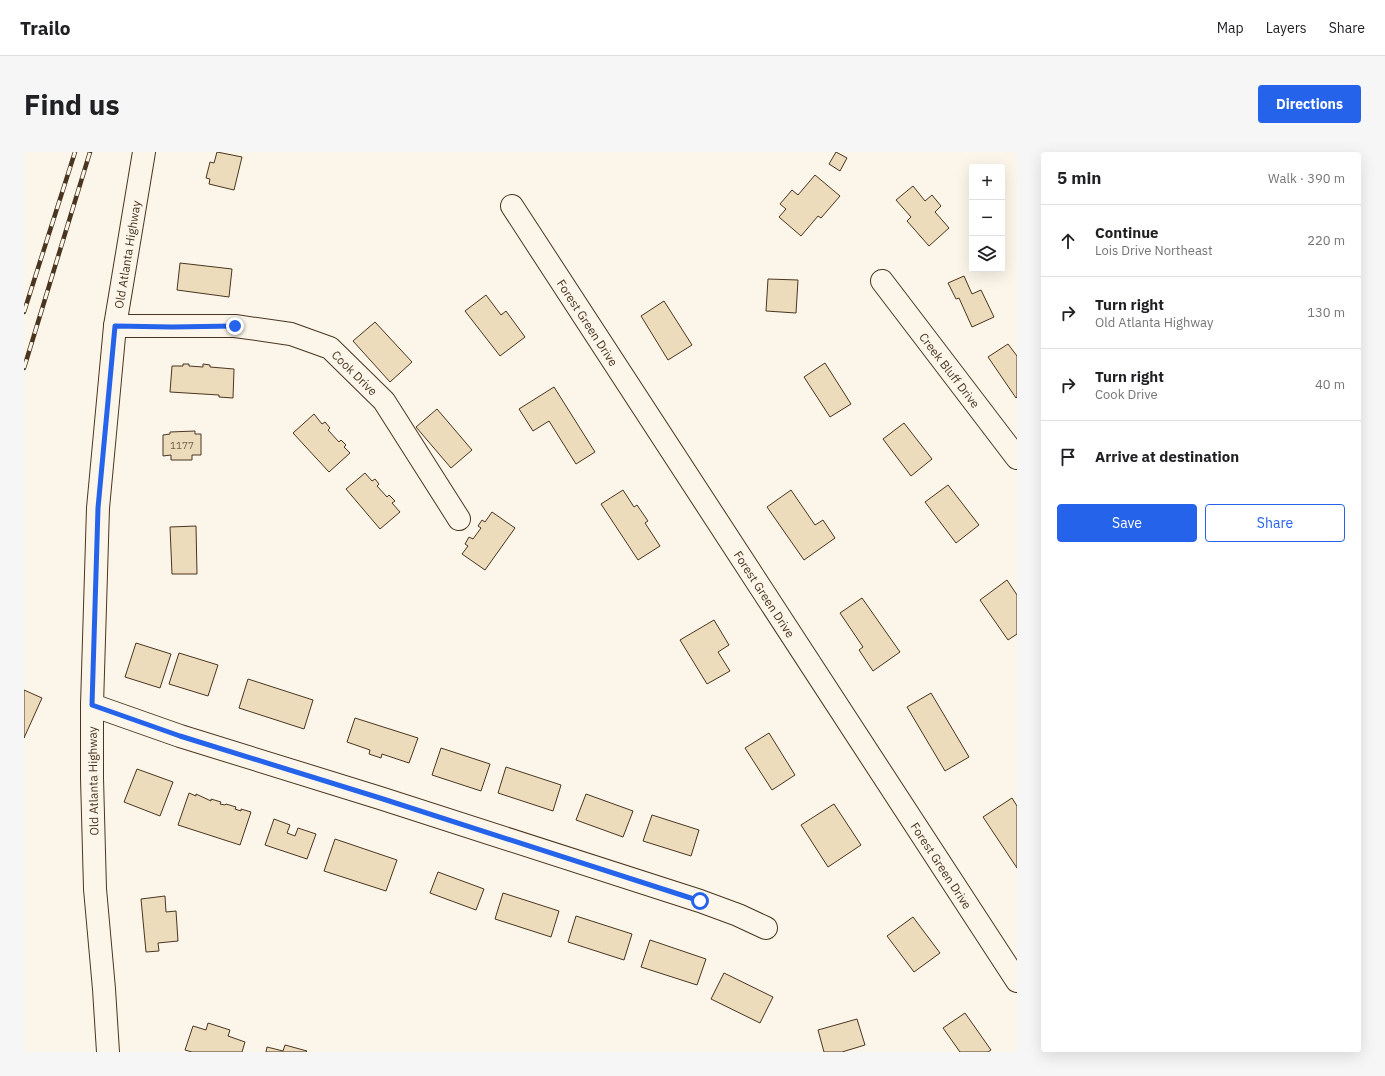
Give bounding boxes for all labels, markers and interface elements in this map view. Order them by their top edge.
text: Trailo [20,16,70,40]
text: Map [1217,19,1244,37]
text: Layers [1266,19,1307,37]
text: Share [1329,19,1365,37]
button: Directions [1258,85,1361,123]
text: Find us [24,86,120,123]
map controls [969,164,1005,272]
button: + [969,164,1005,200]
text: 5 min [1057,167,1101,189]
text: Walk · 390 m [1268,170,1345,187]
street label: Old Atlanta Highway [111,199,143,310]
button: − [969,200,1005,236]
text: Continue [1095,223,1159,242]
icon: ahead [1057,230,1079,252]
text: 220 m [1307,232,1345,249]
button: layers [969,236,1005,272]
text: Lois Drive Northeast [1095,242,1213,259]
street label: Forest Green Drive [554,276,622,369]
text: Turn right [1095,295,1164,314]
icon: right [1057,302,1079,324]
text: 130 m [1307,304,1345,321]
text: Old Atlanta Highway [1095,314,1213,331]
route end [226,317,244,335]
street label: Creek Bluff Drive [916,329,984,411]
street label: Cook Drive [329,347,381,398]
text: Turn right [1095,367,1164,386]
icon: right [1057,374,1079,396]
text: 40 m [1315,376,1345,393]
text: Cook Drive [1095,386,1158,403]
house number: 1177 [170,439,194,452]
icon: arrive [1057,446,1079,468]
text: Arrive at destination [1095,447,1239,466]
button: Save [1057,504,1197,542]
button: Share [1205,504,1345,542]
street label: Forest Green Drive [731,548,799,640]
street label: Old Atlanta Highway [85,726,101,836]
street label: Forest Green Drive [908,819,976,912]
route start [691,892,709,910]

